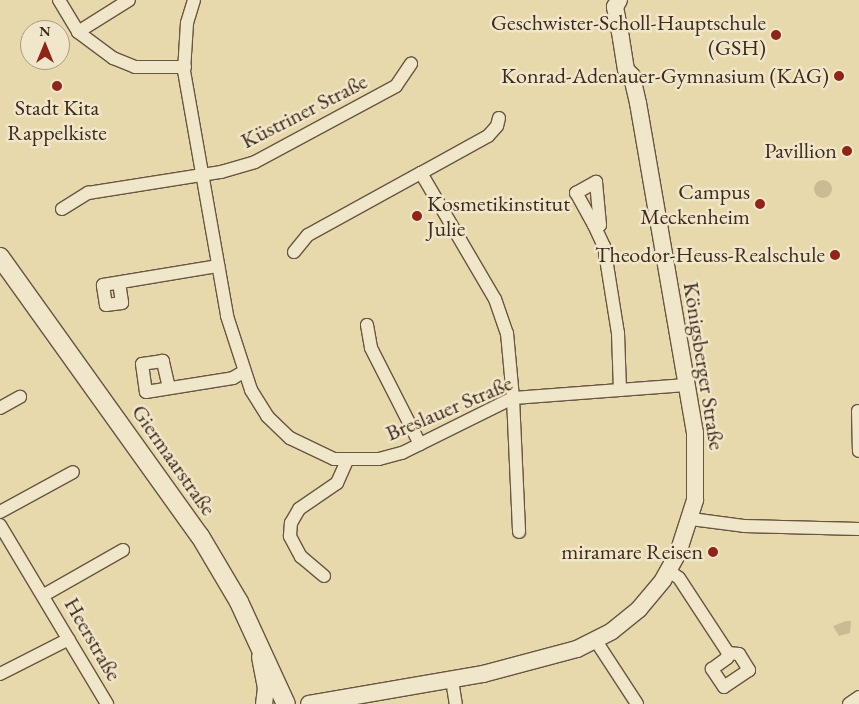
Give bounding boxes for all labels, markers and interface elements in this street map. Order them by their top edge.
place label: Geschwister-Scholl-Hauptschule (GSH) [491,9,766,60]
north arrow [20,20,70,70]
text: N [39,22,51,40]
marker: Geschwister-Scholl-Hauptschule (GSH) [770,29,782,41]
place label: Konrad-Adenauer-Gymnasium (KAG) [501,63,829,89]
street label: Küstriner Straße [236,68,372,154]
marker: Konrad-Adenauer-Gymnasium (KAG) [833,70,845,82]
marker: Stadt Kita Rappelkiste [51,80,63,92]
place label: Stadt Kita Rappelkiste [7,94,107,146]
place label: Pavillion [764,138,837,164]
marker: Pavillion [841,145,853,157]
place label: Campus Meckenheim [640,178,750,230]
place label: Kosmetikinstitut Julie [427,190,570,242]
marker: Campus Meckenheim [754,198,766,210]
marker: Kosmetikinstitut Julie [411,210,423,222]
place label: Theodor-Heuss-Realschule [595,242,825,268]
marker: Theodor-Heuss-Realschule [829,249,841,261]
street label: Königsberger Straße [678,280,730,452]
street label: Breslauer Straße [382,370,516,446]
street label: Giermaarstraße [126,400,222,520]
place label: miramare Reisen [561,539,703,565]
marker: miramare Reisen [707,546,719,558]
street label: Heerstraße [59,593,127,685]

